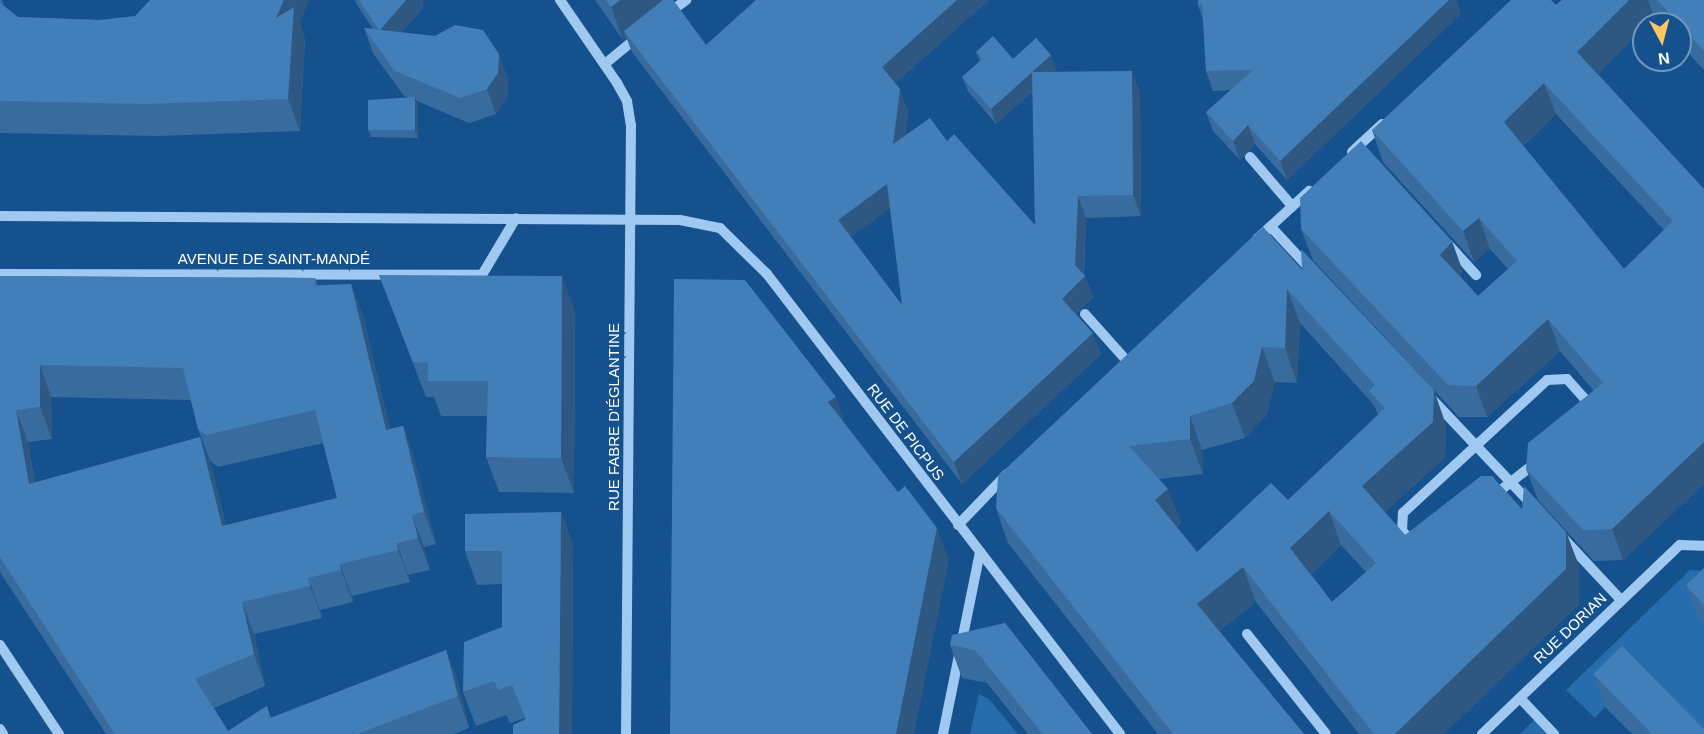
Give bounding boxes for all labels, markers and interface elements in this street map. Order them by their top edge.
north arrow [1632,12,1692,72]
text: N [1657,49,1671,68]
street label: AVENUE DE SAINT-MANDÉ [178,250,370,268]
street label: RUE FABRE D'ÉGLANTINE [605,323,623,511]
street label: RUE DE PICPUS [864,380,948,484]
street label: RUE DORIAN [1530,589,1610,667]

